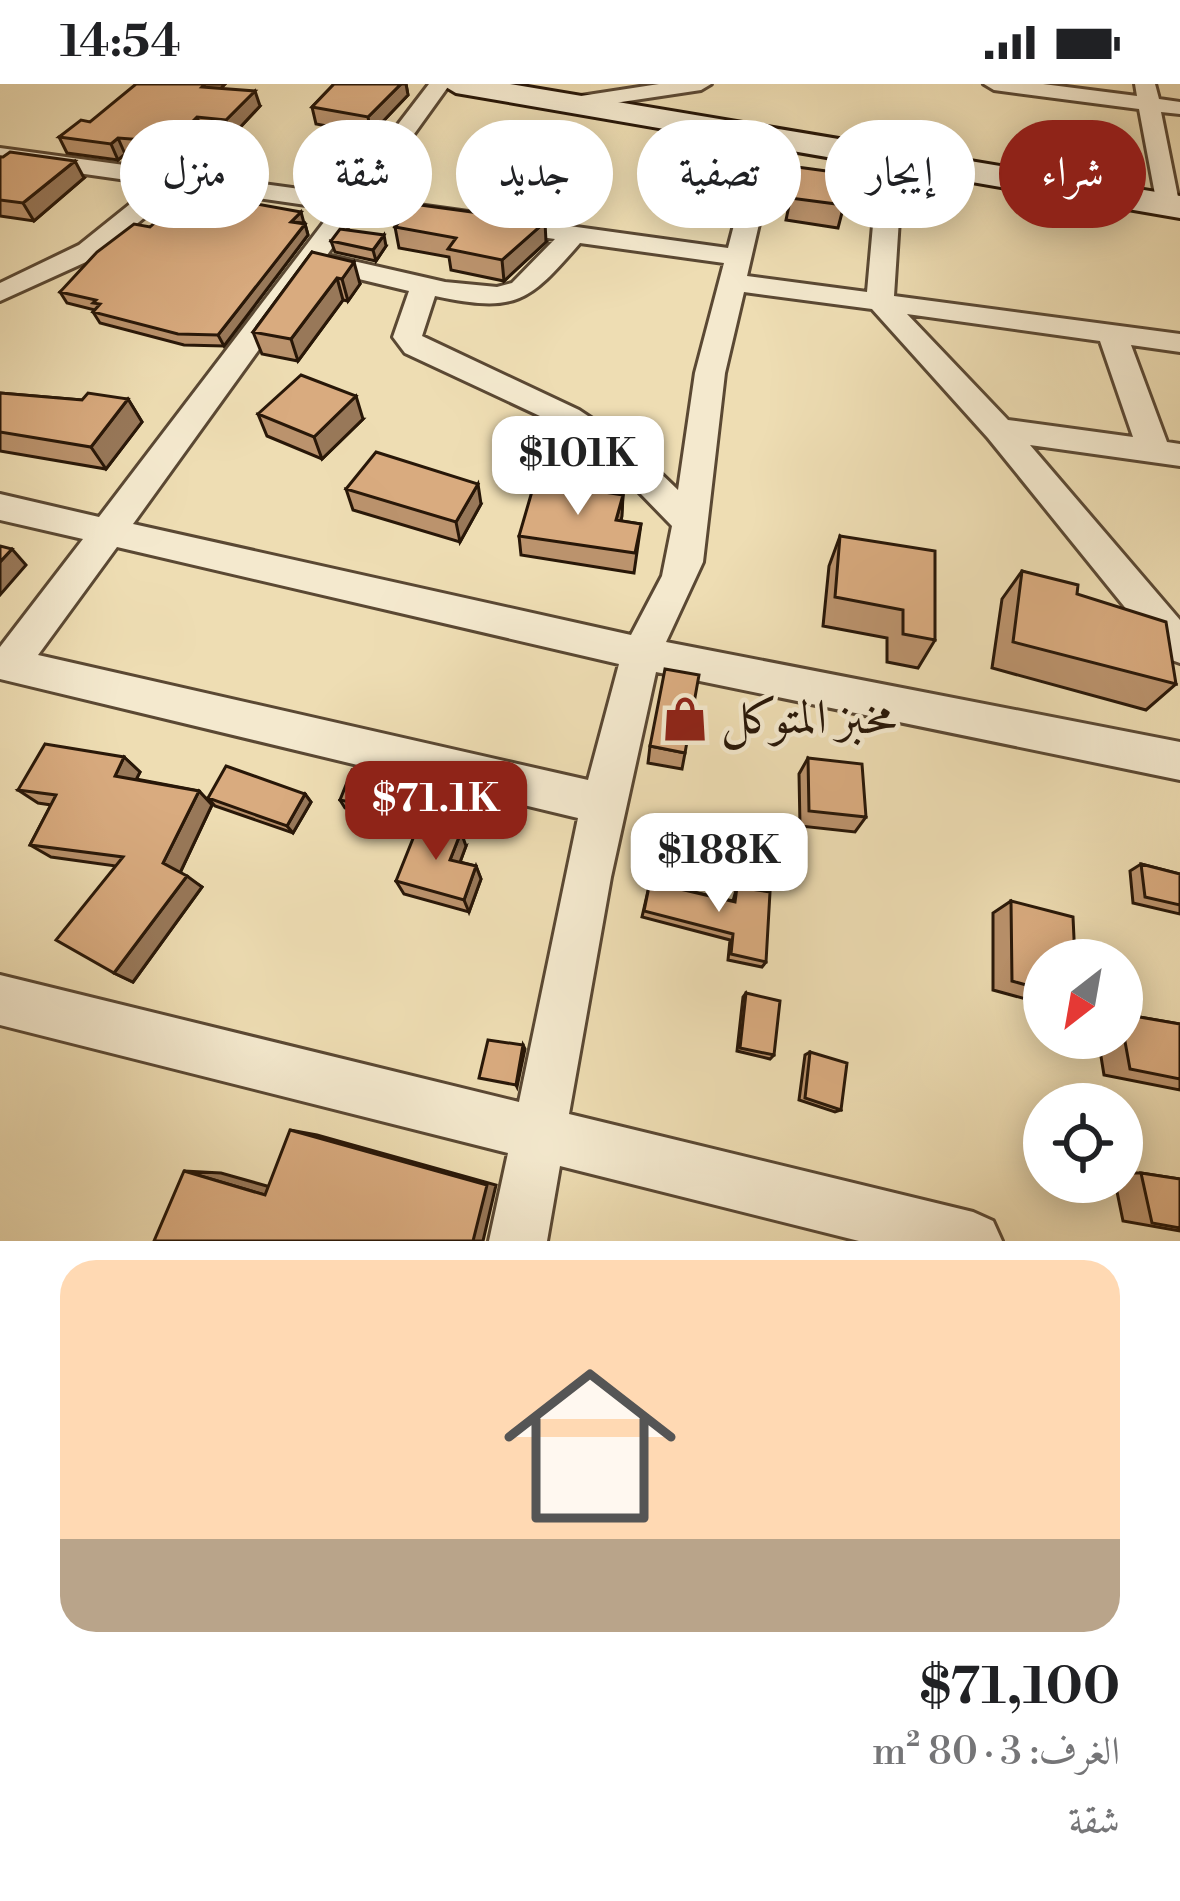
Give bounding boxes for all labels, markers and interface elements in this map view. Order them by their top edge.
text: 14:54 [60,14,181,71]
chip: منزل [120,120,269,228]
chip: شقة [293,120,432,228]
chip: جديد [456,120,613,228]
chip: تصفية [637,120,801,228]
chip: إيجار [825,120,975,228]
chip: شراء [999,120,1146,228]
pin: $101K [494,416,662,518]
text: $101K [519,430,637,479]
place label: مخبز المتوكل [721,689,897,750]
shop icon: مخبز المتوكل [660,694,710,744]
pin: $71.1K [338,761,534,863]
text: $71.1K [372,775,500,824]
pin: $188K [635,813,803,915]
text: $188K [658,827,780,876]
north arrow [1023,939,1143,1059]
map controls [1023,939,1143,1203]
button: locate [1023,1083,1143,1203]
icon: home [482,1338,698,1554]
text: $71,100 [920,1656,1120,1720]
text: الغرف: 3 · 80 m² [872,1728,1120,1777]
text: شقة [1068,1797,1120,1846]

